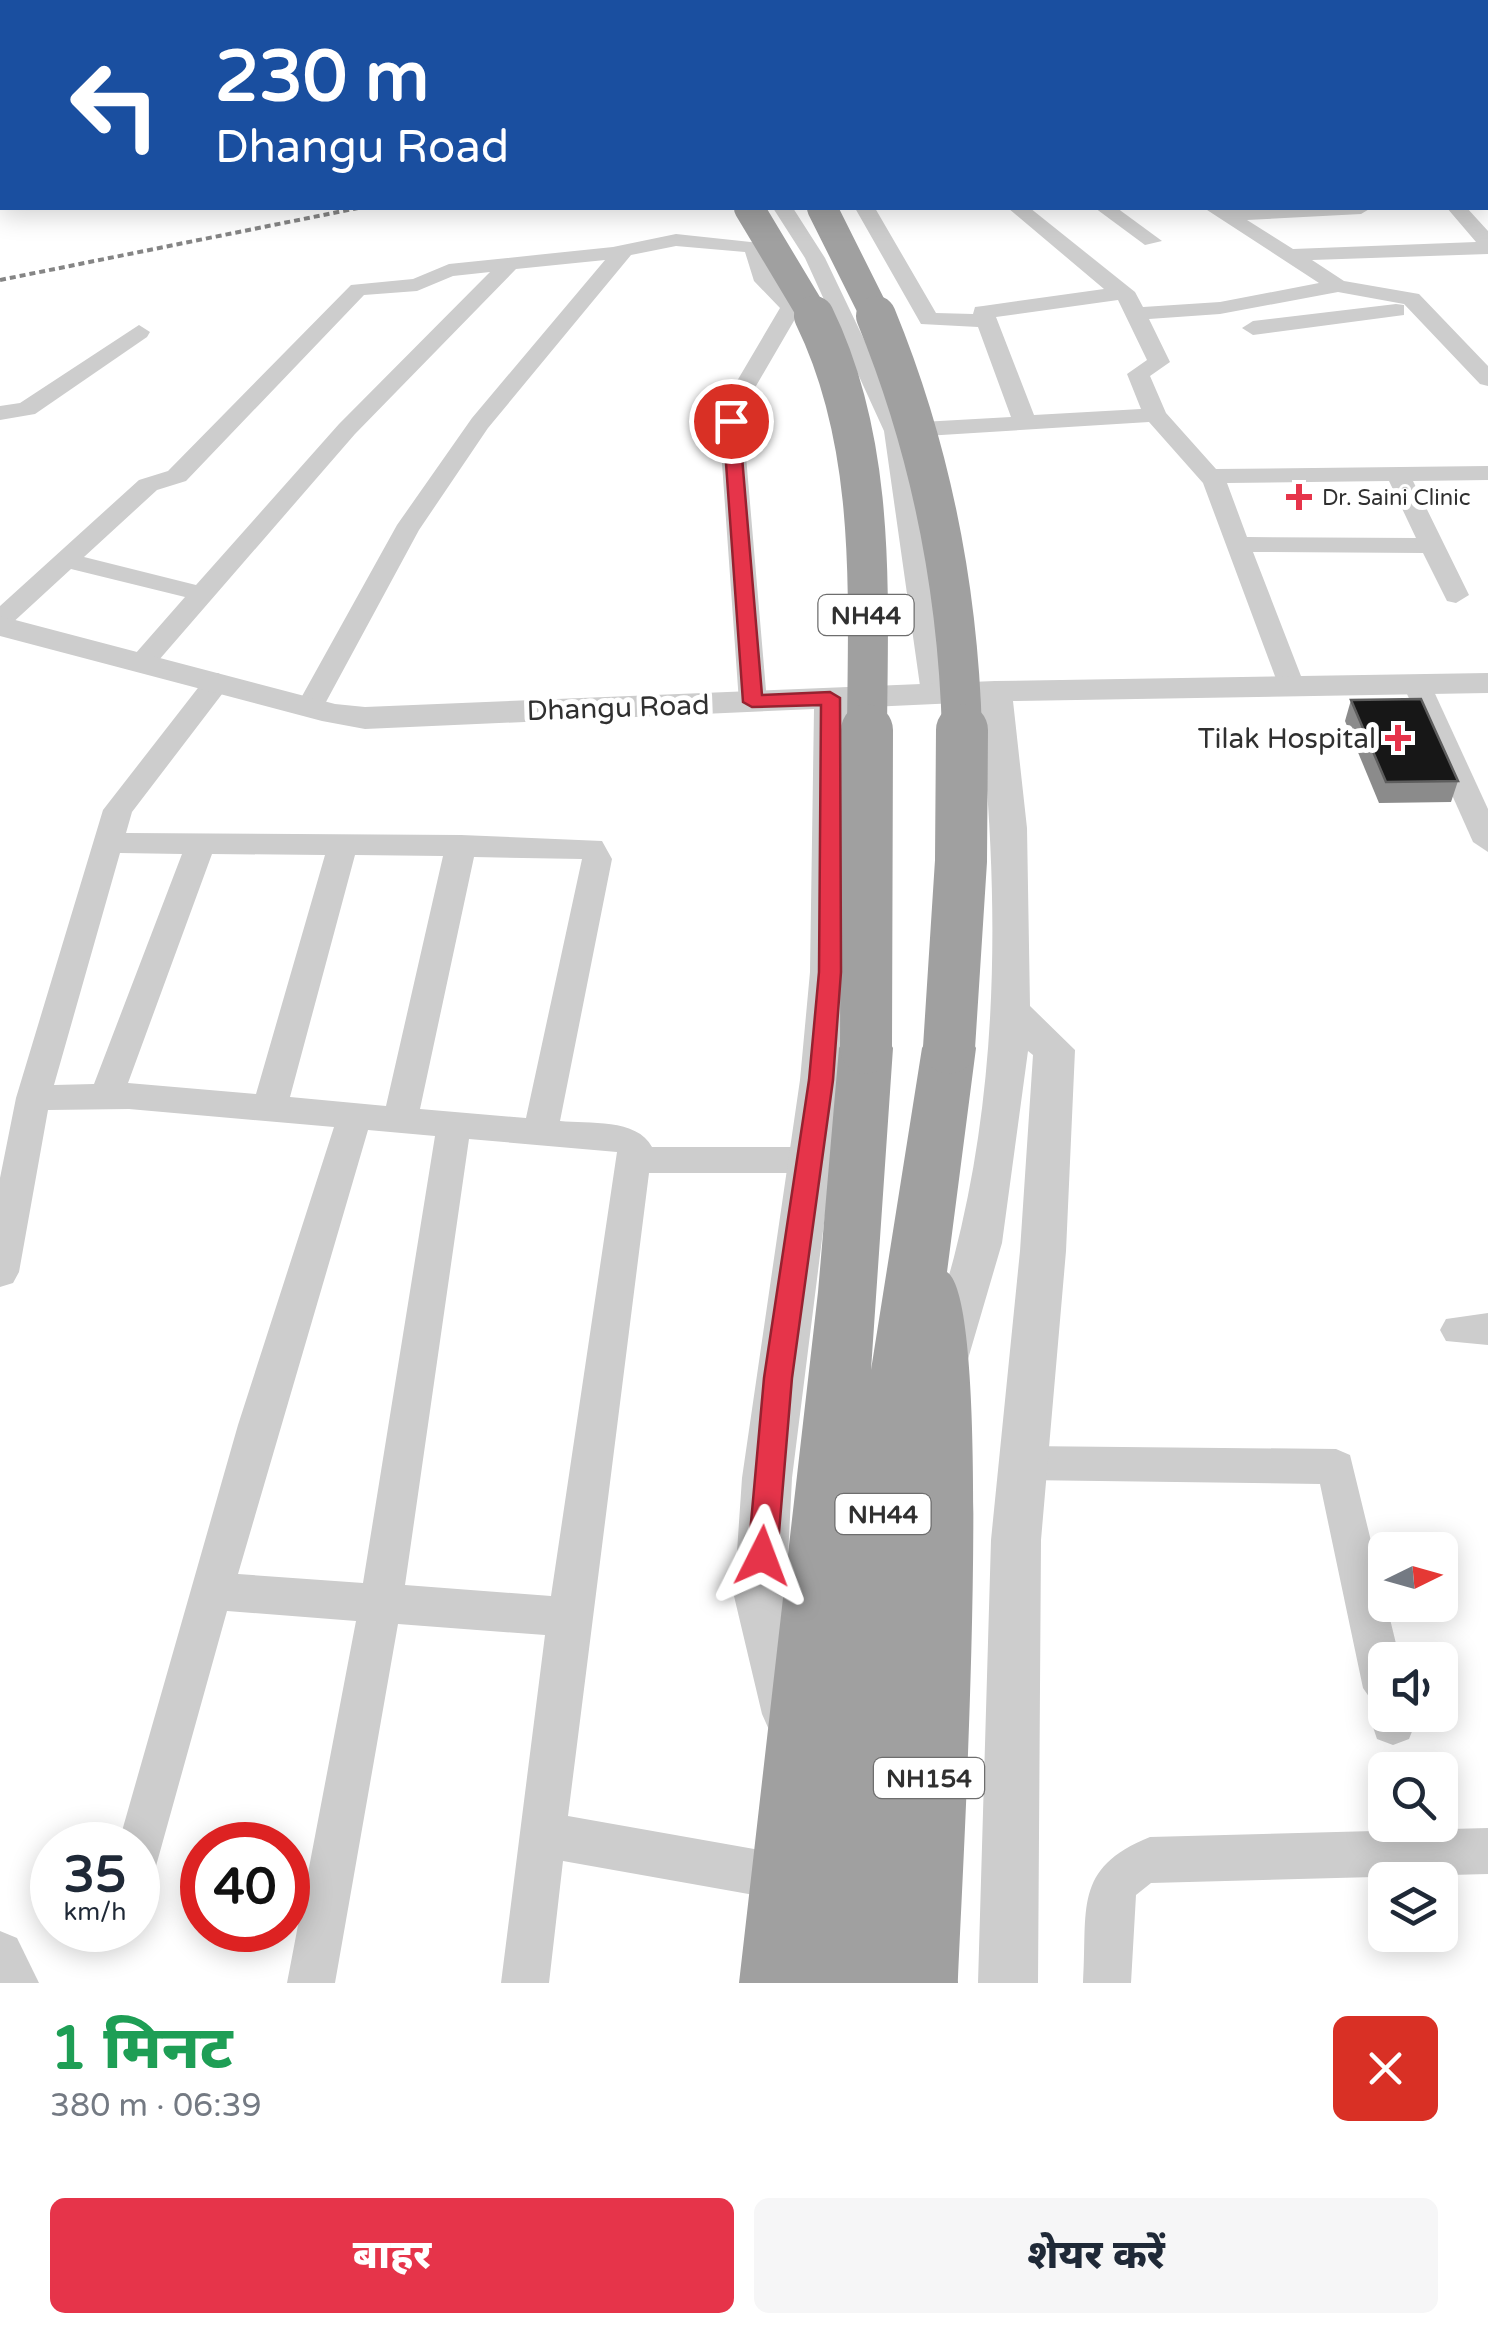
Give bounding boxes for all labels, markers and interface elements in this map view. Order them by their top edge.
text: 230 m [215,36,429,120]
icon: left [50,40,180,170]
text: Dhangu Road [215,121,509,175]
pin [689,379,774,464]
icon: arrive [704,394,759,449]
marker: Dr. Saini Clinic [1286,484,1312,510]
place label: Dr. Saini Clinic [1322,485,1470,511]
road number: NH44 [818,595,914,635]
street label: Dhangu Road [526,688,710,728]
place label: Tilak Hospital [1198,722,1376,756]
marker: Tilak Hospital [1385,725,1411,751]
road number: NH44 [836,1494,930,1534]
position arrow [710,1504,814,1608]
north arrow [1368,1532,1458,1622]
map controls [1368,1532,1458,1952]
button: sound [1368,1642,1458,1732]
button: search [1368,1752,1458,1842]
road number: NH154 [874,1758,984,1798]
speed limit sign: 40 [180,1822,310,1952]
text: 35 [64,1845,126,1905]
button: layers [1368,1862,1458,1952]
text: km/h [64,1897,126,1927]
text: 1 मिनट [50,2013,232,2085]
button: close [1333,2016,1438,2121]
text: 380 m · 06:39 [50,2087,262,2125]
button: बाहर [50,2198,734,2313]
button: शेयर करें [754,2198,1438,2313]

